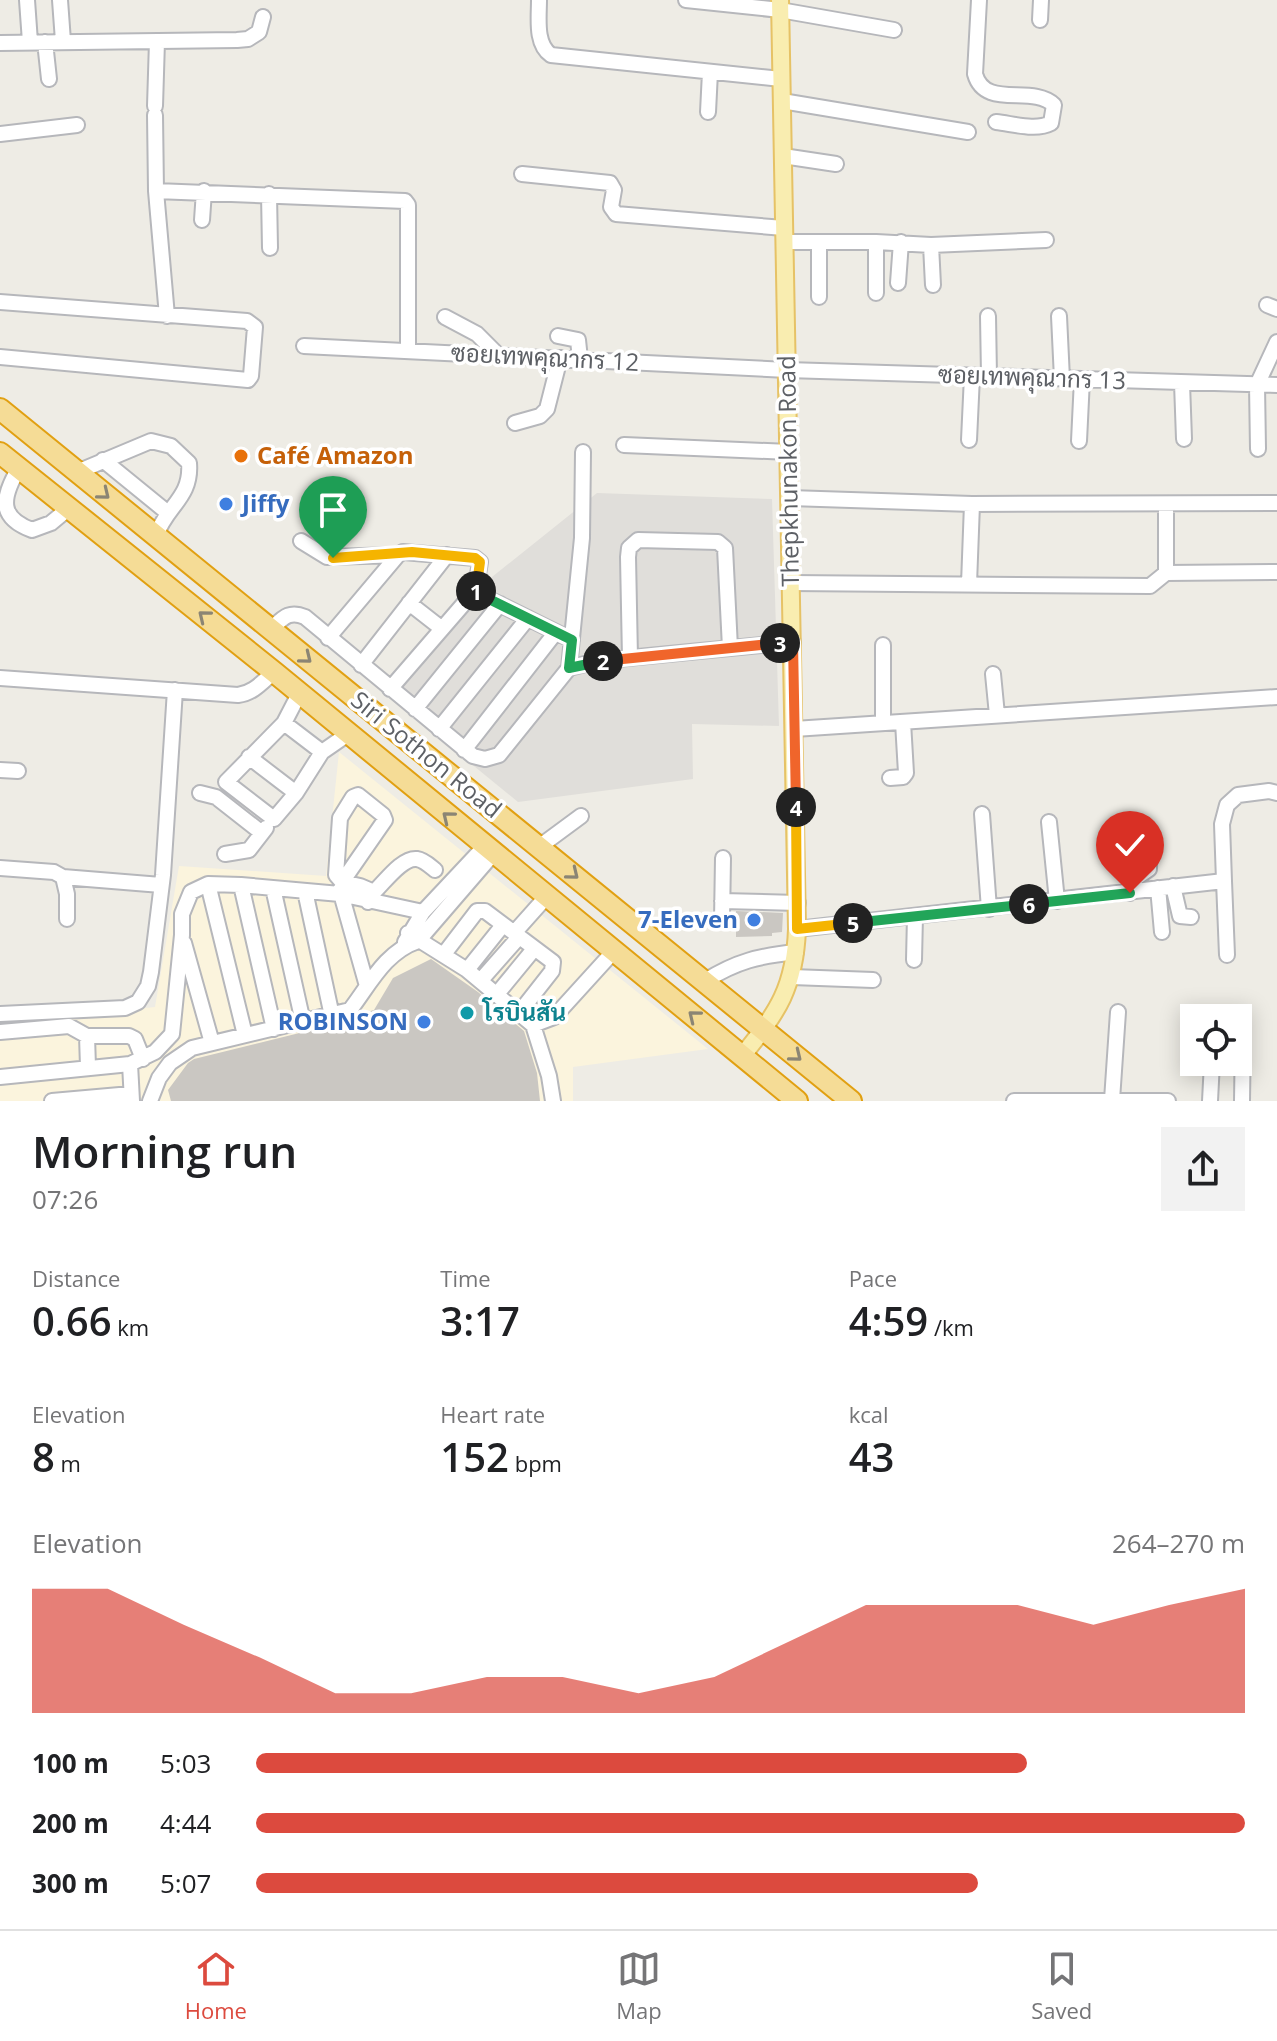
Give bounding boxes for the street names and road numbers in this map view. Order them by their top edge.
street label: ซอยเทพคุณากร 12 [450,335,640,379]
street label: Thepkhunakon Road [769,355,806,587]
street label: ซอยเทพคุณากร 13 [937,357,1127,397]
street label: Siri Sothon Road [345,683,509,825]

